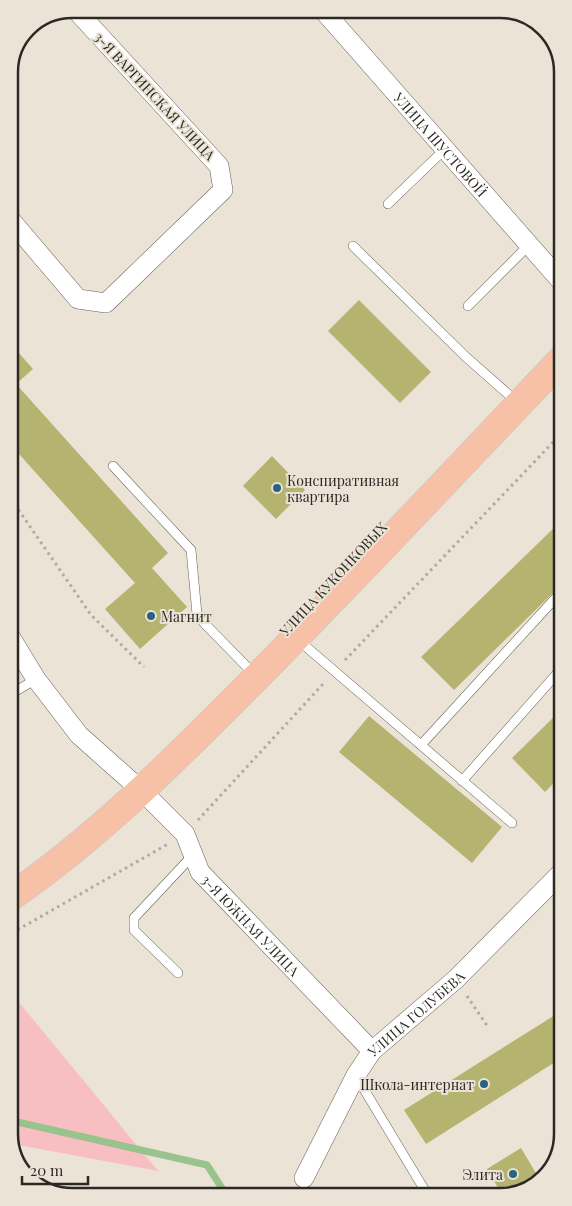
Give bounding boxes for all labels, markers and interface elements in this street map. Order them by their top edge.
street label: 3-Я ВАРГИНСКАЯ УЛИЦА [90,28,220,164]
street label: УЛИЦА ШУСТОВОЙ [389,87,492,201]
place label: Конспиративная квартира [287,471,399,506]
marker: Конспиративная квартира [271,482,283,494]
street label: УЛИЦА КУКОНКОВЫХ [274,518,391,641]
place label: Магнит [161,607,212,626]
marker: Магнит [145,610,157,622]
street label: 3-Я ЮЖНАЯ УЛИЦА [198,870,304,980]
street label: УЛИЦА ГОЛУБЕВА [363,966,469,1061]
place label: Школа-интернат [360,1075,474,1094]
marker: Школа-интернат [478,1078,490,1090]
scale bar [22,1154,89,1186]
text: 20 m [30,1160,64,1180]
place label: Элита [462,1165,503,1184]
marker: Элита [507,1168,519,1180]

